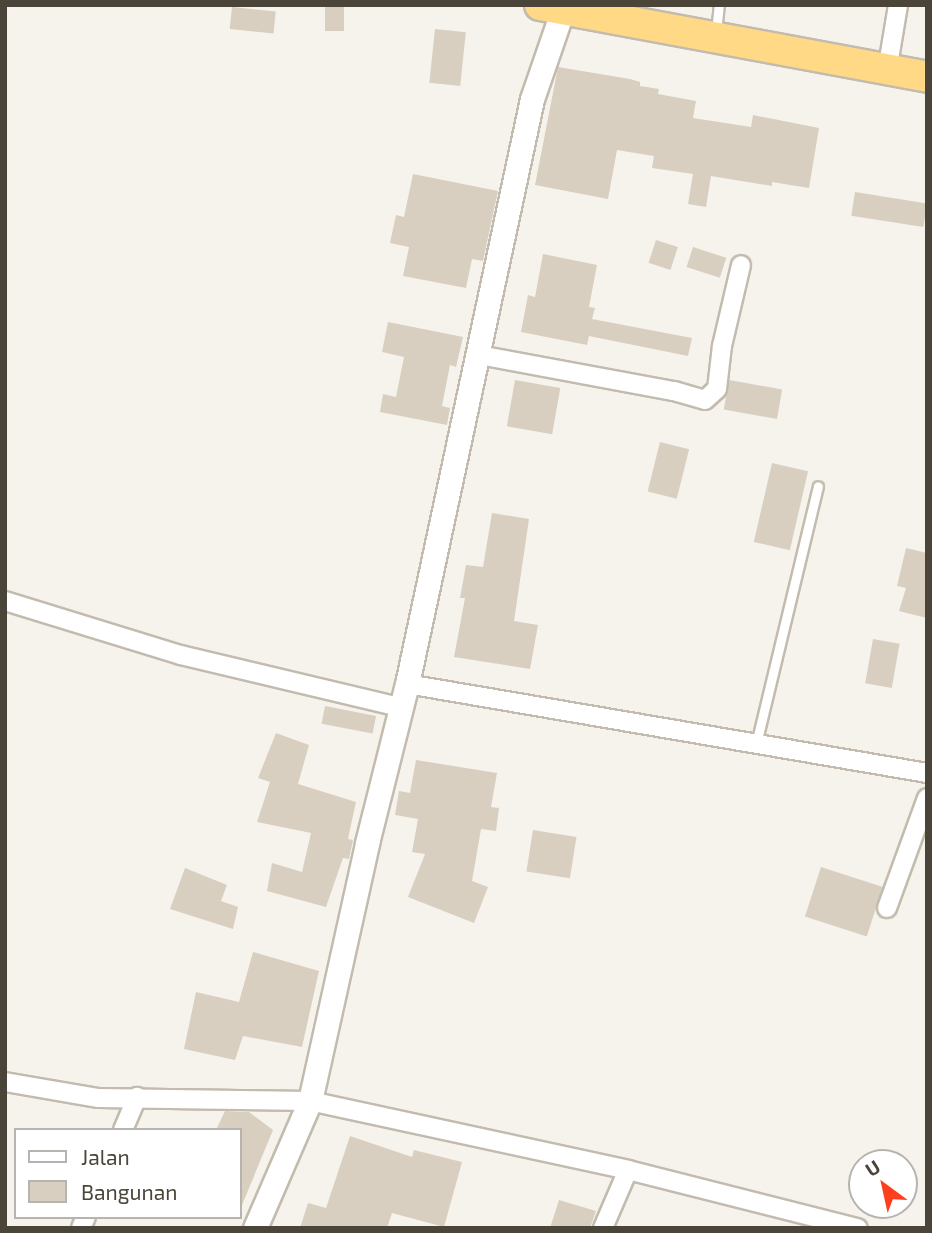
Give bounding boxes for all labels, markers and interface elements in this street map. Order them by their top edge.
legend [14,1128,242,1219]
text: Jalan [81,1144,130,1169]
north arrow [848,1149,918,1219]
text: U [861,1154,884,1181]
text: Bangunan [81,1179,177,1204]

